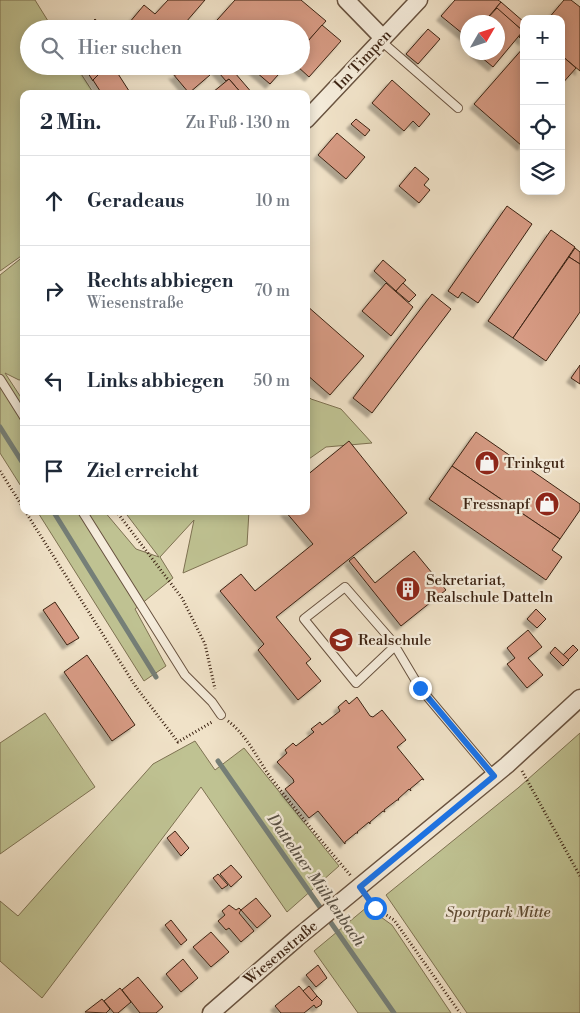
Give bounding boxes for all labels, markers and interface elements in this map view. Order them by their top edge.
north arrow [460,15,505,60]
map controls [520,15,565,195]
button: + [520,15,565,60]
search box [20,20,310,75]
street label: Im Timpen [330,26,396,94]
icon: search [38,34,66,62]
text: Hier suchen [78,36,182,60]
button: − [520,60,565,105]
button: locate [520,105,565,150]
text: 2 Min. [40,110,101,136]
text: Zu Fuß · 130 m [186,113,290,133]
button: layers [520,150,565,195]
icon: ahead [40,187,68,215]
text: Geradeaus [87,189,184,213]
text: 10 m [256,191,290,211]
text: Rechts abbiegen [87,269,233,293]
icon: right [40,277,68,305]
text: 70 m [254,281,290,301]
text: Wiesenstraße [87,293,184,313]
icon: left [40,367,68,395]
text: Links abbiegen [87,369,224,393]
text: 50 m [253,371,290,391]
shop icon: Trinkgut [474,450,500,476]
place label: Trinkgut [504,454,565,473]
icon: arrive [40,457,68,485]
text: Ziel erreicht [87,459,198,483]
shop icon: Fressnapf [534,491,560,517]
place label: Fressnapf [463,495,531,514]
place label: Sekretariat, Realschule Datteln [426,571,553,607]
building icon: Sekretariat, Realschule Datteln [395,576,421,602]
school or university icon: Realschule [328,627,354,653]
place label: Realschule [358,631,431,650]
route end [409,677,432,700]
water label: Dattelner Mühlenbach [262,809,369,950]
route start [364,897,387,920]
park label: Sportpark Mitte [445,903,551,922]
street label: Wiesenstraße [239,917,322,990]

